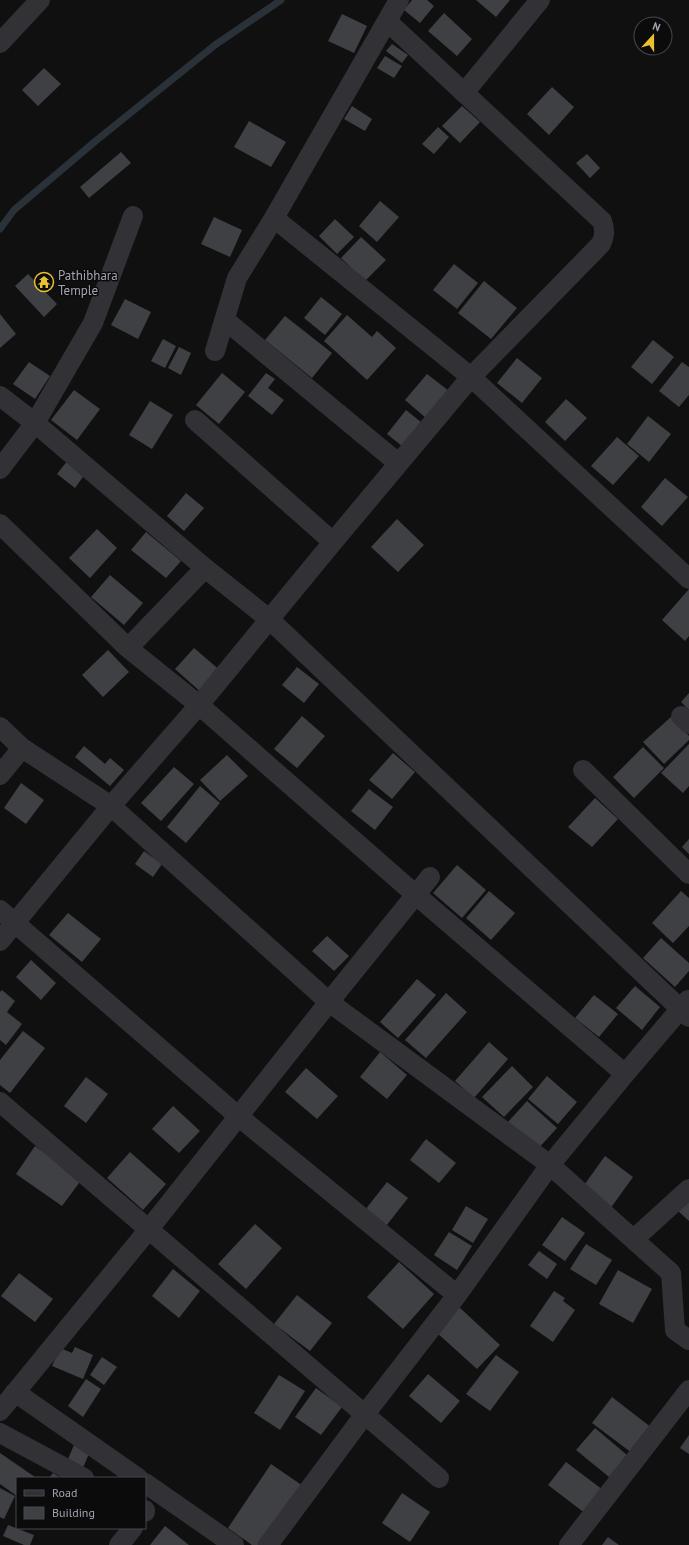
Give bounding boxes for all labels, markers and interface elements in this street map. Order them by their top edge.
north arrow [633,16,673,56]
text: N [651,19,662,34]
place label: Pathibhara Temple [58,267,118,299]
temple icon: Pathibhara Temple [33,271,55,293]
legend [16,1477,146,1529]
text: Road [52,1485,77,1500]
text: Building [52,1505,95,1520]

